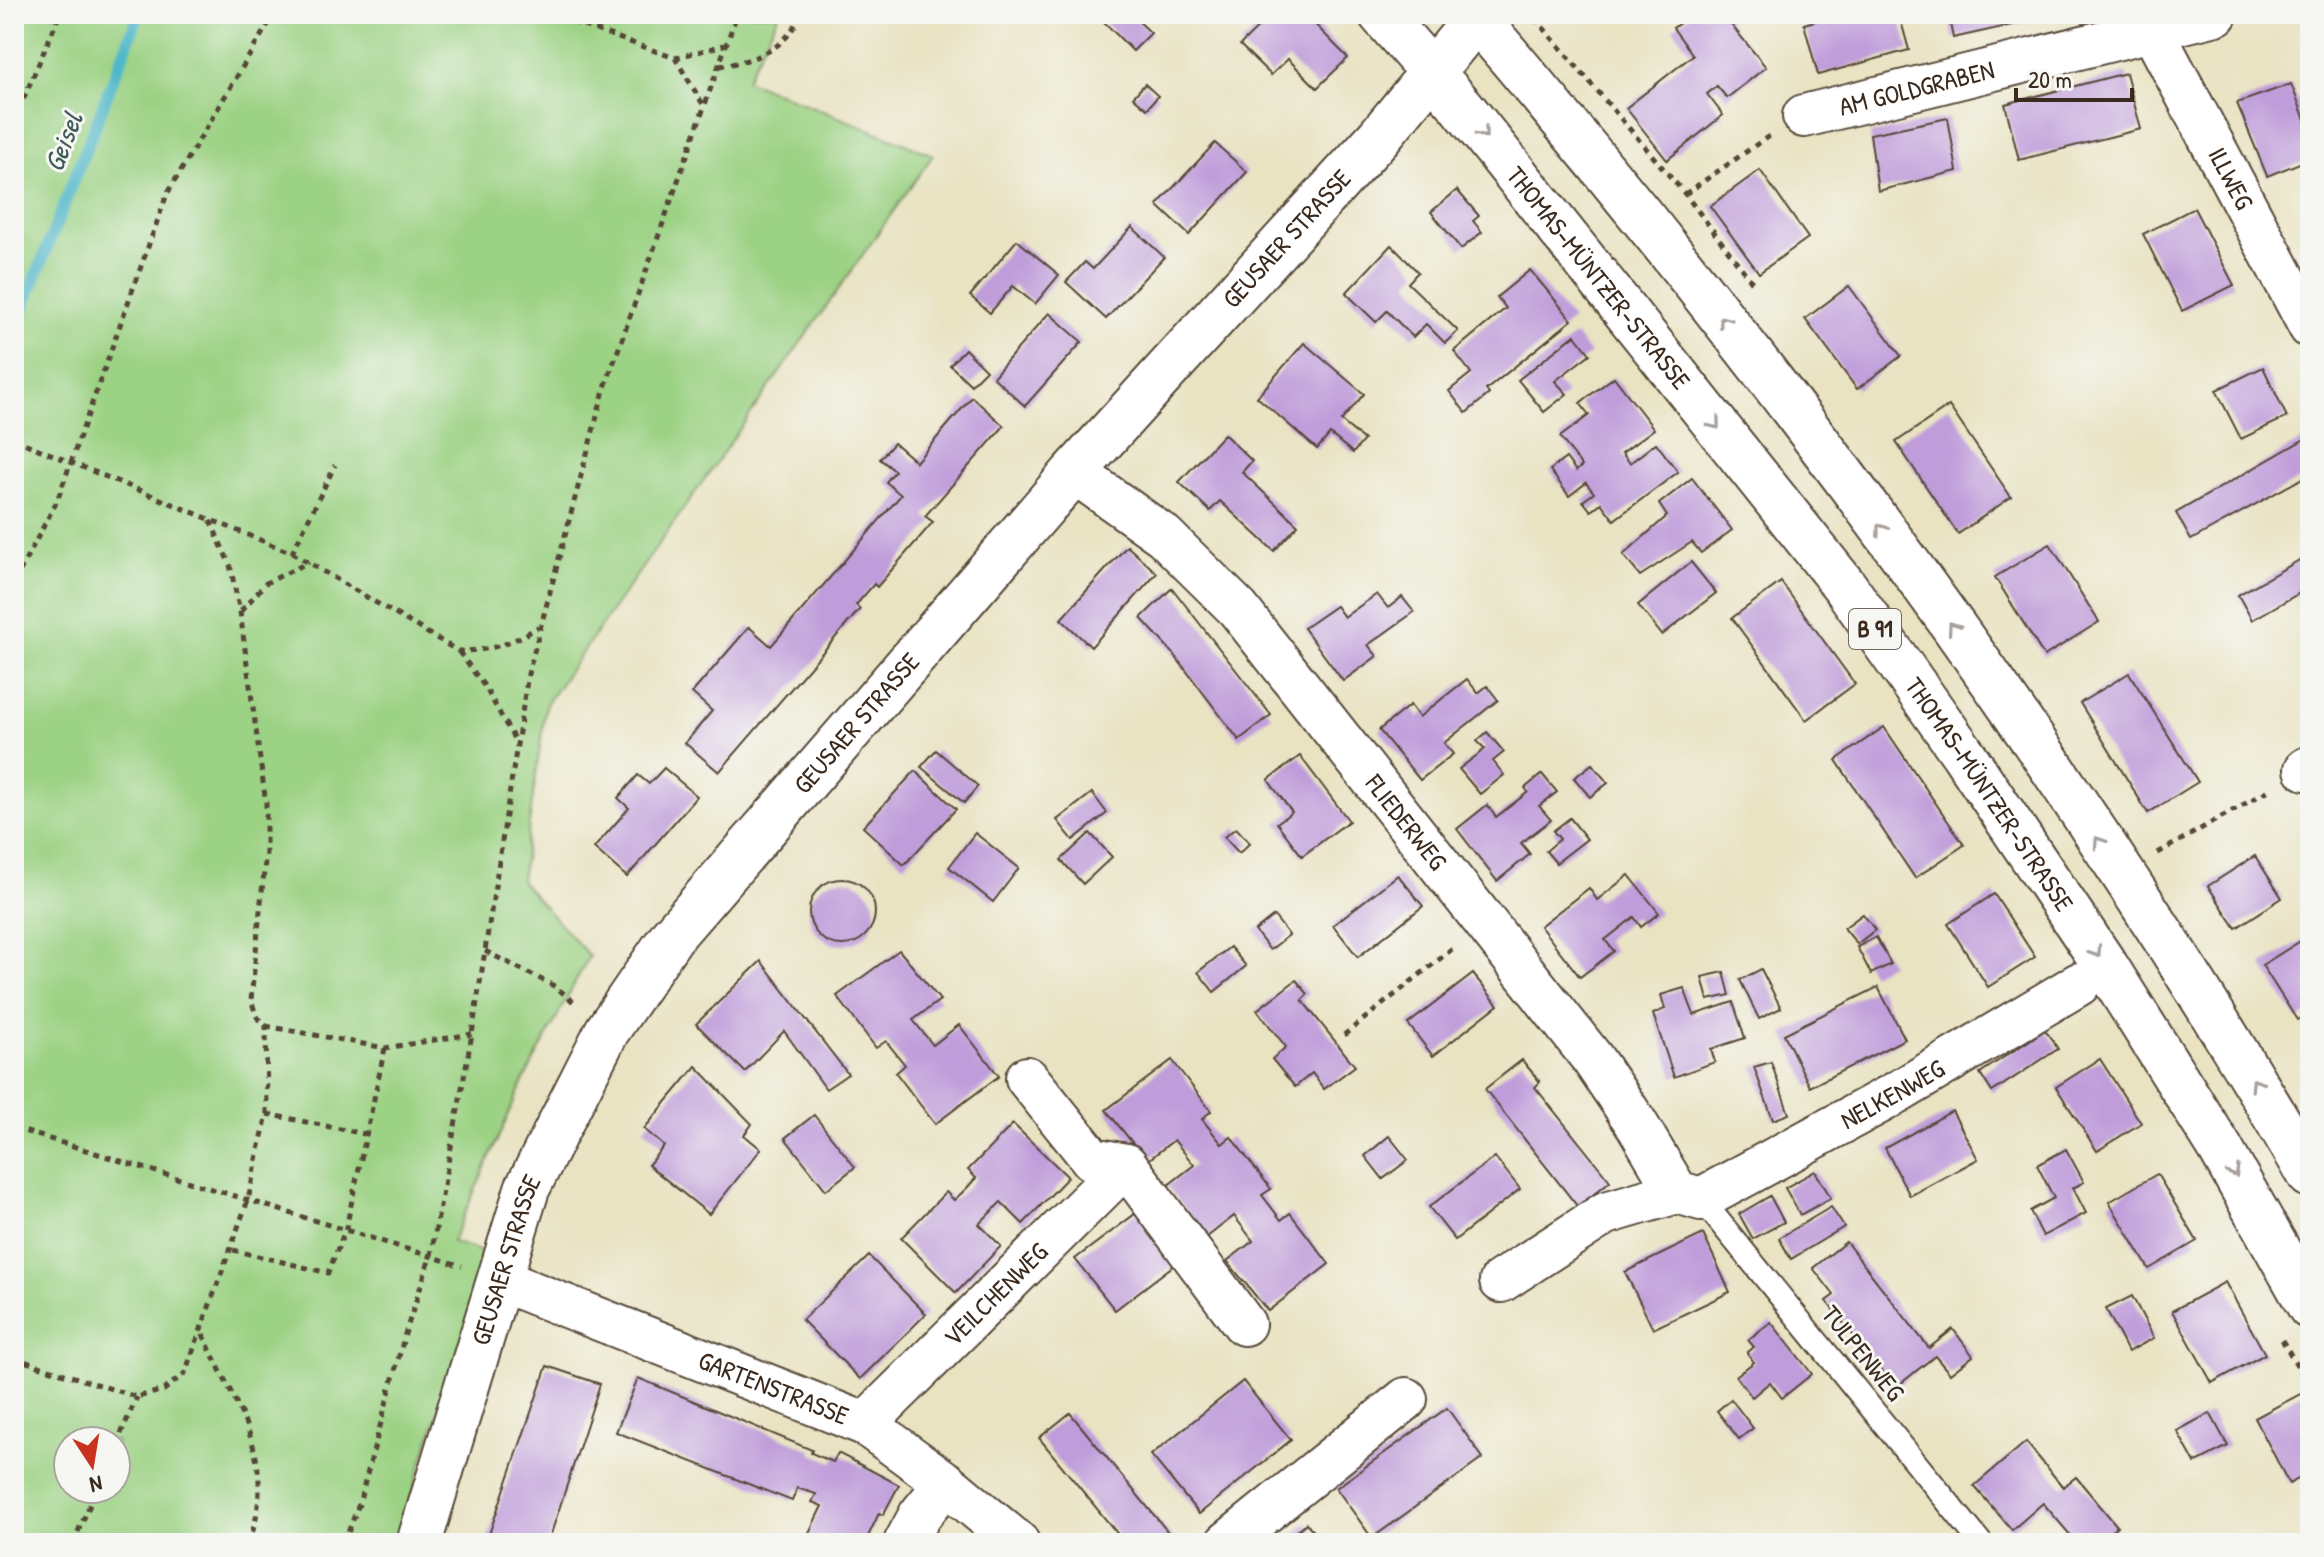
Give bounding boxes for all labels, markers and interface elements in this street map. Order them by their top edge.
street label: AM GOLDGRABEN [1835,52,1998,124]
scale bar [2016,52,2132,102]
text: 20 m [2028,63,2072,95]
water label: Geisel [34,106,92,177]
one-way arrow [1473,124,1487,139]
street label: ILLWEG [2201,141,2262,216]
street label: THOMAS-MÜNTZER-STRASSE [1499,159,1699,397]
street label: GEUSAER STRASSE [1214,161,1359,315]
one-way arrow [1720,315,1734,330]
one-way arrow [1705,415,1719,430]
one-way arrow [1876,523,1890,538]
road number: B 91 [1849,609,1901,649]
one-way arrow [1948,622,1963,636]
street label: GEUSAER STRASSE [785,644,927,801]
street label: THOMAS-MÜNTZER-STRASSE [1897,670,2082,918]
street label: FLIEDERWEG [1357,766,1456,878]
one-way arrow [2094,836,2109,851]
one-way arrow [2087,943,2102,958]
street label: NELKENWEG [1834,1050,1951,1137]
one-way arrow [2250,1078,2265,1093]
one-way arrow [2224,1163,2240,1178]
street label: GEUSAER STRASSE [462,1168,549,1349]
street label: VEILCHENWEG [935,1234,1055,1354]
street label: TULPENWEG [1814,1297,1913,1408]
street label: GARTENSTRASSE [694,1342,854,1433]
north arrow [52,1425,132,1505]
text: N [87,1469,105,1501]

